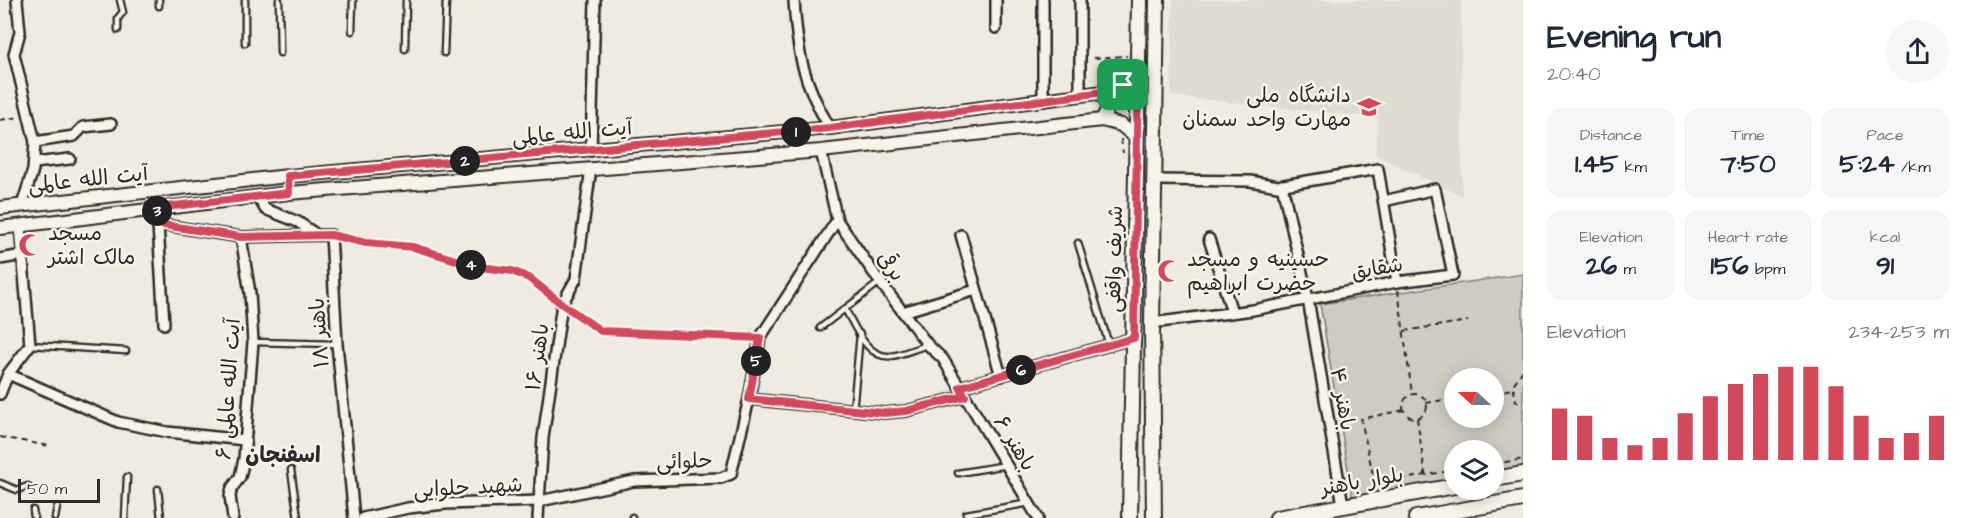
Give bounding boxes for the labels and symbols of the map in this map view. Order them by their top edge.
pin [1097,59,1148,110]
place label: دانشگاه ملی مهارت واحد سمنان [1182,81,1351,134]
school or university icon: دانشگاه ملی مهارت واحد سمنان [1356,94,1382,120]
street label: آیت الله عالمی [511,113,634,152]
pin: 1 [781,117,811,147]
pin: 2 [450,146,480,176]
street label: آیت الله عالمی [27,159,150,200]
pin: 3 [142,196,172,226]
street label: شریف واقفی [1099,205,1130,313]
place label: مسجد مالک اشتر [46,219,135,272]
mosque icon: مسجد مالک اشتر [17,232,43,258]
street label: برقی [870,245,911,287]
place label: حسینیه و مسجد حضرت ابراهیم [1187,245,1329,299]
pin: 4 [456,250,486,280]
street label: شقایق [1349,250,1405,287]
mosque icon: حسینیه و مسجد حضرت ابراهیم [1156,258,1182,284]
street label: باهنر ۱۸ [303,297,336,369]
street label: آیت الله عالمی ۶ [209,317,248,461]
street label: باهنر ۱۶ [518,321,557,393]
pin: 5 [741,346,771,376]
pin: 6 [1006,355,1036,385]
street label: باهنر ۴ [1323,365,1362,433]
north arrow [1444,368,1504,428]
street label: باهنر ۶ [987,410,1043,477]
district label: اسفنجان [245,440,321,471]
street label: حلوائی [656,446,712,477]
street label: بلوار باهنر [1317,460,1406,503]
street label: شهید حلوایی [413,470,523,505]
scale bar [18,476,100,504]

